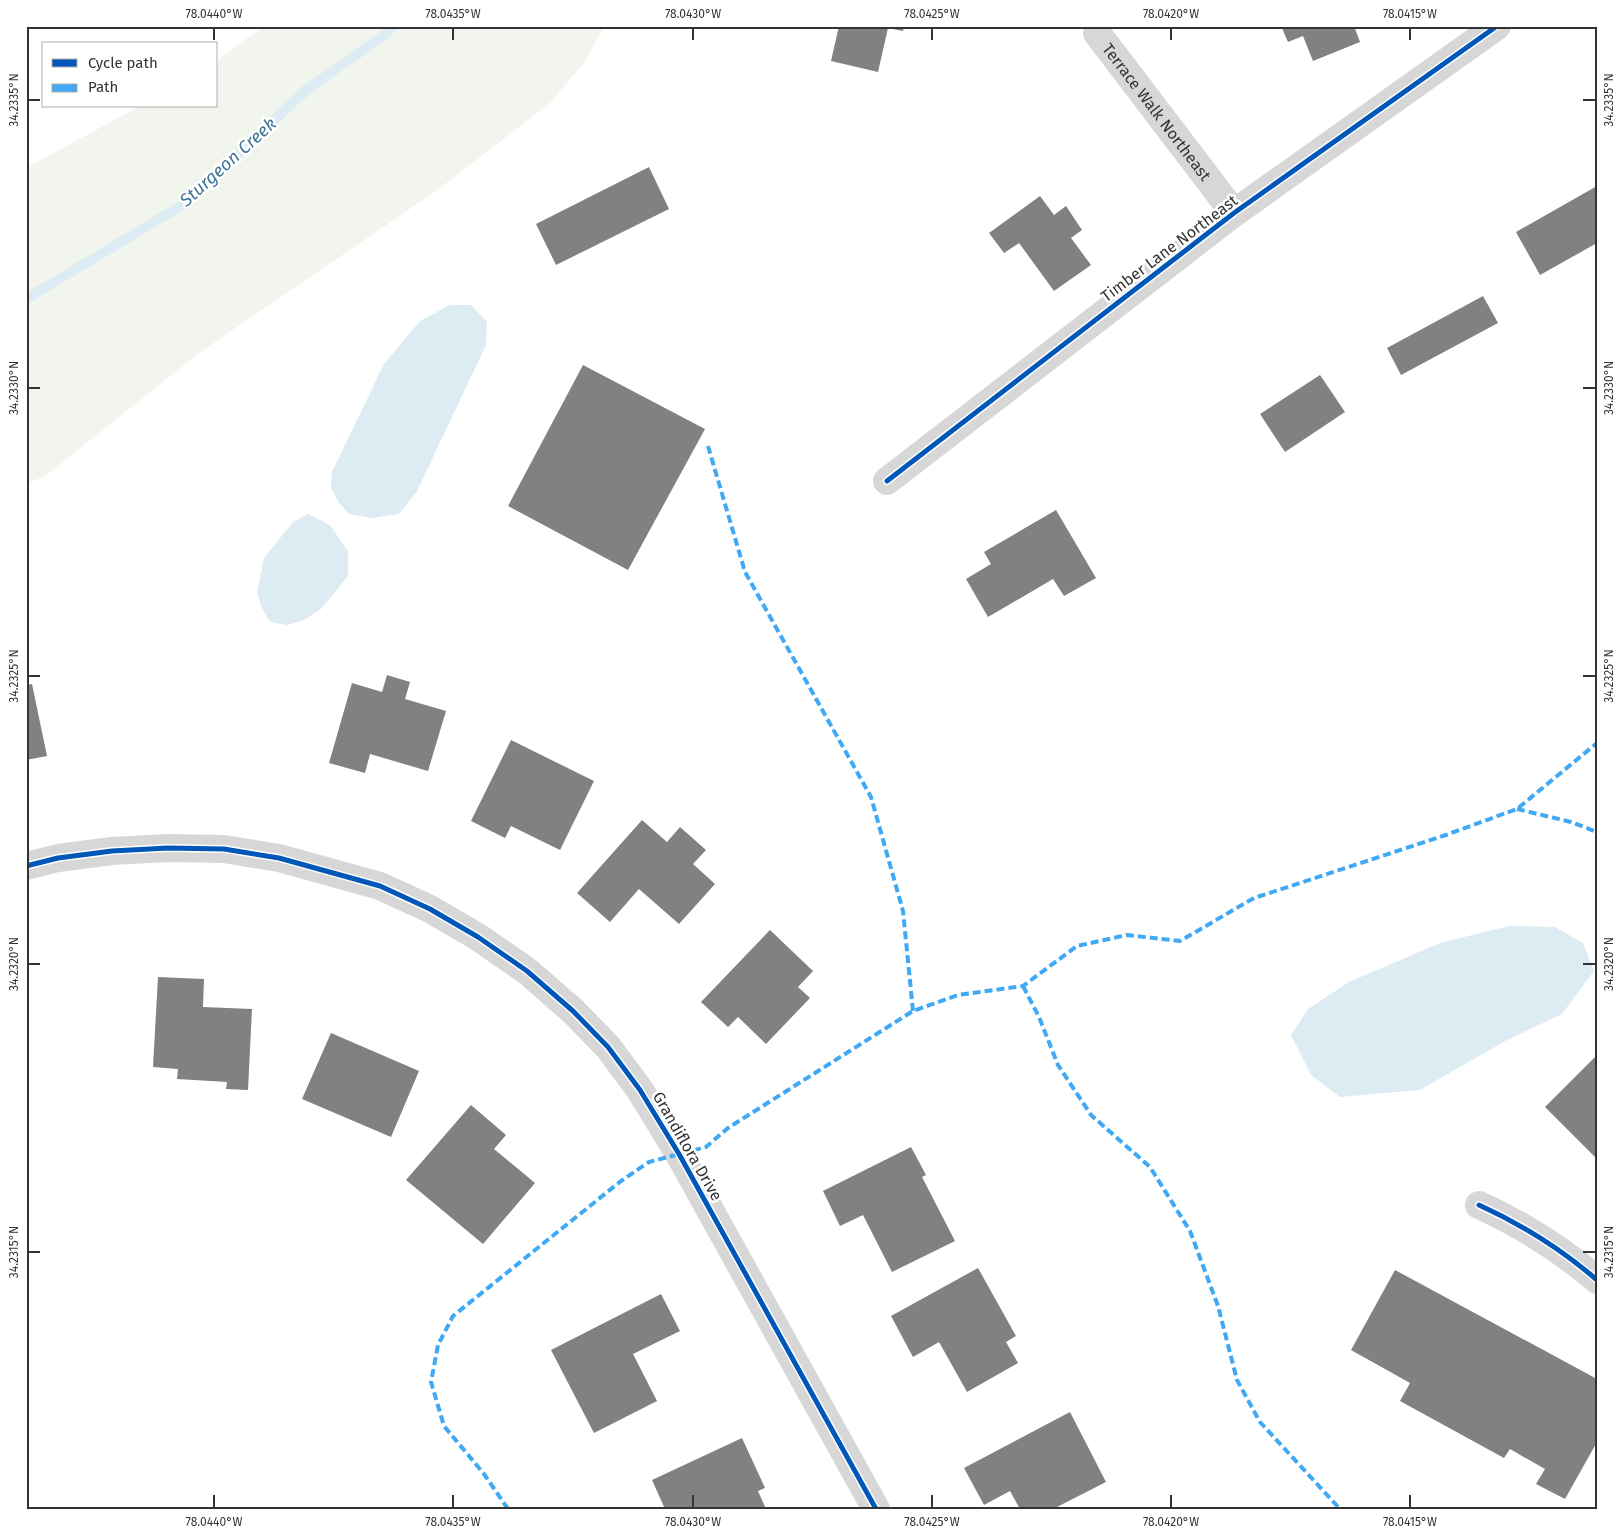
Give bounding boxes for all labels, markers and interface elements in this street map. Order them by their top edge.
text: 78.0440°W [186,7,242,21]
text: 78.0435°W [425,7,481,21]
text: 78.0430°W [665,7,721,21]
text: 78.0425°W [904,7,960,21]
text: 78.0420°W [1143,7,1199,21]
text: 78.0415°W [1383,7,1437,21]
street label: Terrace Walk Northeast [1098,40,1215,185]
legend [42,42,218,108]
text: Cycle path [88,54,158,72]
text: 34.2335°N [7,73,21,127]
text: 34.2335°N [1602,73,1616,127]
text: Path [88,78,118,96]
water label: Sturgeon Creek [174,113,281,212]
street label: Timber Lane Northeast [1097,191,1241,306]
text: 34.2330°N [7,361,21,415]
text: 34.2330°N [1602,361,1616,415]
text: 34.2325°N [7,649,21,703]
text: 34.2325°N [1602,649,1616,703]
text: 34.2320°N [7,937,21,991]
text: 34.2320°N [1602,937,1616,991]
street label: Grandiflora Drive [649,1088,726,1204]
text: 34.2315°N [7,1226,21,1278]
text: 34.2315°N [1602,1226,1616,1278]
text: 78.0440°W [186,1515,242,1529]
text: 78.0435°W [425,1515,481,1529]
text: 78.0430°W [665,1515,721,1529]
text: 78.0425°W [904,1515,960,1529]
text: 78.0420°W [1143,1515,1199,1529]
text: 78.0415°W [1383,1515,1437,1529]

